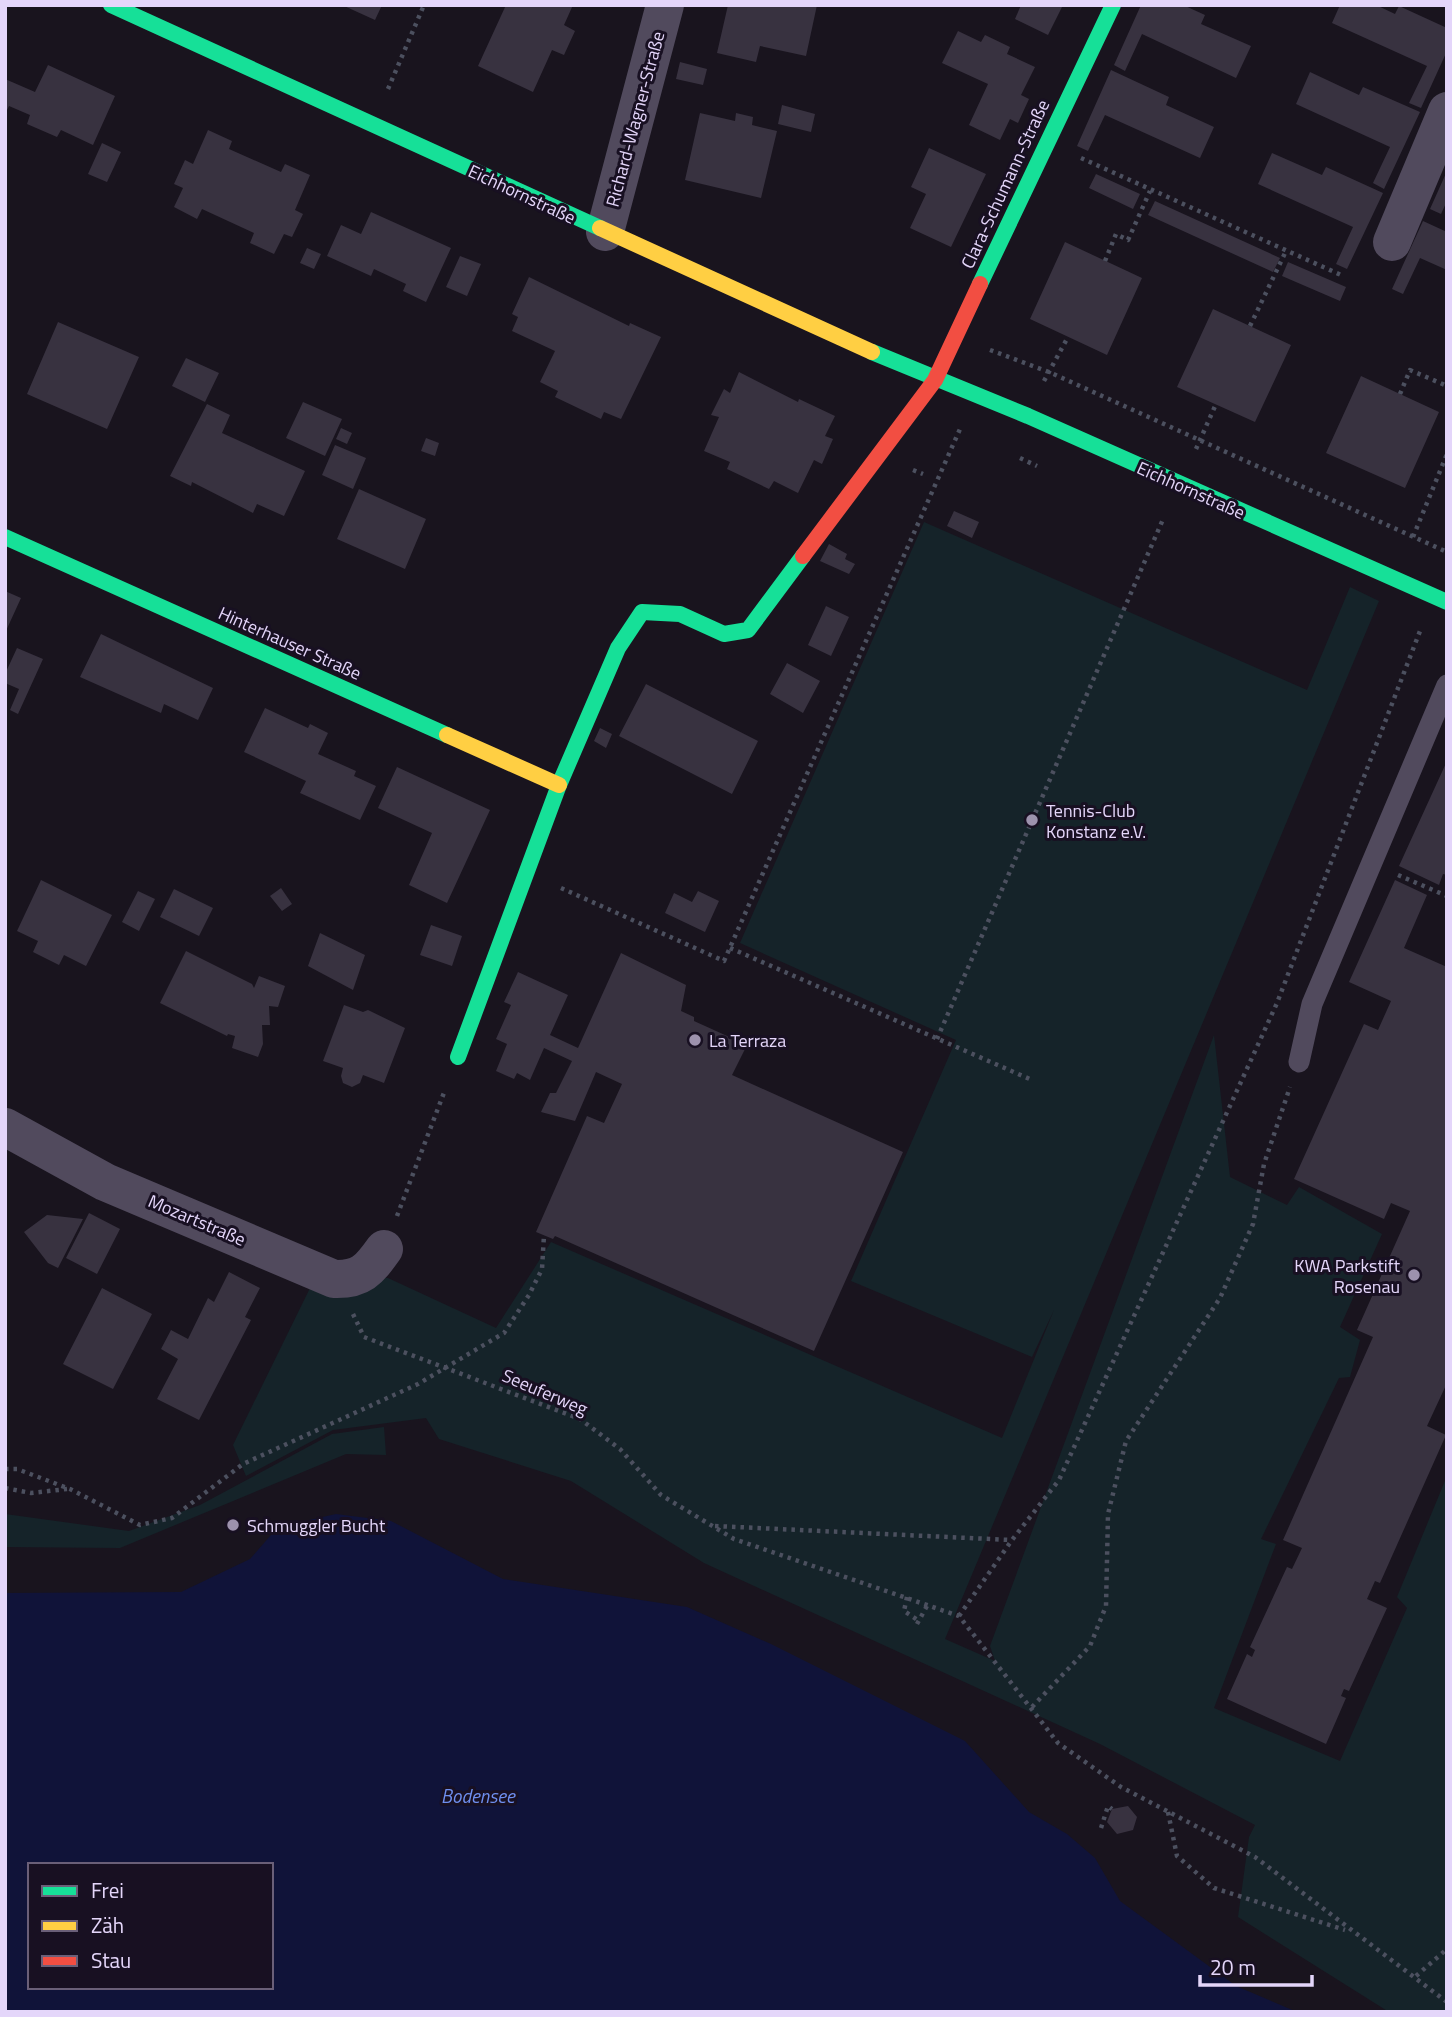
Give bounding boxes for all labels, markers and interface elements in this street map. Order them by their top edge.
street label: Richard-Wagner-Straße [599,28,671,210]
street label: Clara-Schumann-Straße [954,95,1056,273]
street label: Eichhornstraße [464,157,580,231]
street label: Eichhornstraße [1133,454,1249,526]
street label: Hinterhauser Straße [214,599,366,687]
place label: Tennis-Club Konstanz e.V. [1046,797,1146,845]
marker: Tennis-Club Konstanz e.V. [1024,812,1040,828]
place label: La Terraza [709,1027,786,1054]
marker: La Terraza [687,1032,703,1048]
street label: Mozartstraße [144,1187,250,1253]
place label: KWA Parkstift Rosenau [1294,1252,1401,1300]
marker: KWA Parkstift Rosenau [1406,1267,1422,1283]
street label: Seeuferweg [498,1362,592,1422]
place label: Schmuggler Bucht [247,1512,386,1539]
marker: Schmuggler Bucht [225,1517,241,1533]
water label: Bodensee [441,1781,516,1810]
legend [28,1863,273,1989]
text: Frei [91,1874,124,1906]
text: Zäh [91,1909,124,1941]
text: Stau [91,1944,131,1976]
scale bar [1200,1944,1312,1988]
text: 20 m [1210,1951,1256,1983]

